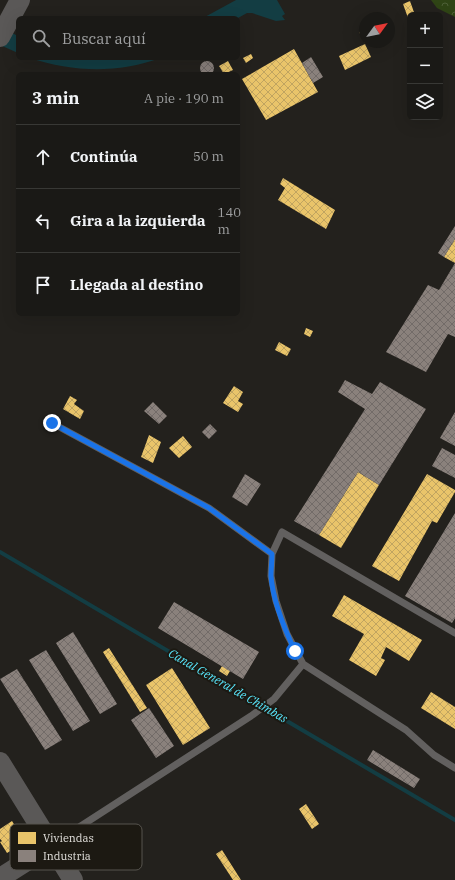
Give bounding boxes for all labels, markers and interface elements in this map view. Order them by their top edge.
north arrow [359,12,395,48]
map controls [407,12,443,120]
button: + [407,12,443,48]
search box [16,16,240,60]
icon: search [30,27,52,49]
text: Buscar aquí [62,29,146,48]
button: − [407,48,443,84]
button: layers [407,84,443,120]
text: 3 min [32,87,80,109]
text: A pie · 190 m [144,90,224,107]
icon: ahead [32,146,54,168]
text: Continúa [70,147,137,166]
text: 50 m [193,148,224,165]
text: 140 m [218,204,241,238]
icon: left [32,210,54,232]
text: Gira a la izquierda [70,211,206,230]
icon: arrive [32,274,54,296]
text: Llegada al destino [70,275,203,294]
route end [43,414,61,432]
route start [286,642,304,660]
water label: Canal General de Chimbas [166,645,291,726]
legend [10,824,142,870]
text: Viviendas [43,831,94,845]
text: Industria [43,849,91,863]

